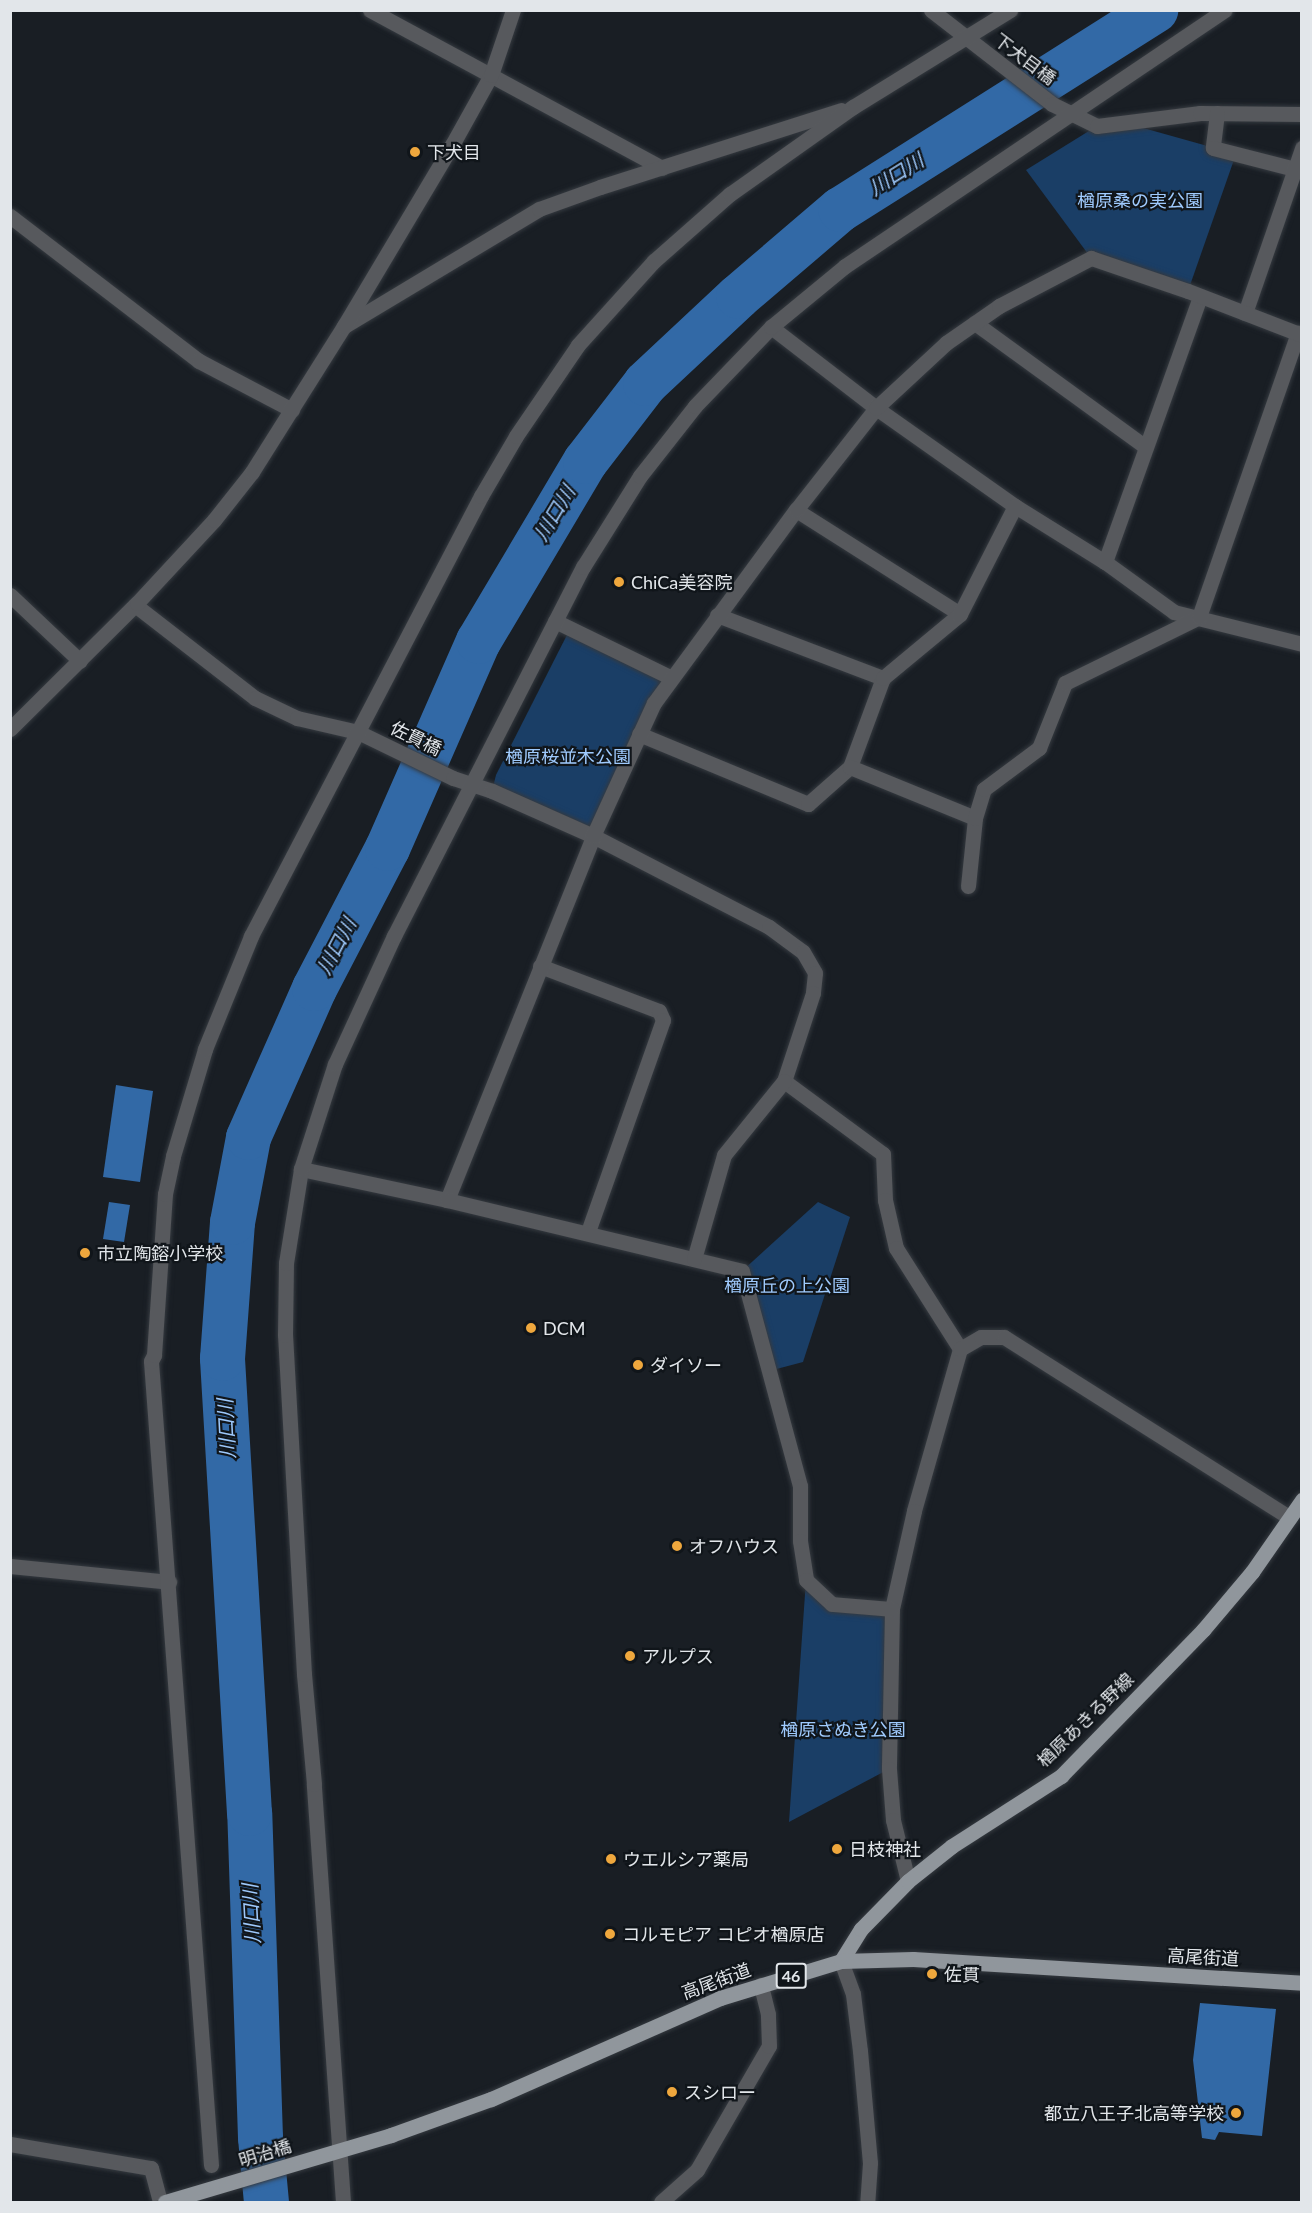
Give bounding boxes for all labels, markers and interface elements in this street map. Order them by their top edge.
street label: 下犬目橋 [990,29,1060,89]
place label: 下犬目 [427,141,481,163]
marker: 下犬目 [408,145,422,159]
water label: 川口川 [864,148,928,200]
park label: 楢原桑の実公園 [1077,189,1203,211]
water label: 川口川 [528,481,580,545]
place label: ChiCa美容院 [631,571,732,593]
marker: ChiCa美容院 [612,575,626,589]
street label: 佐貫橋 [387,716,445,760]
park label: 楢原桜並木公園 [505,745,631,767]
water label: 川口川 [311,914,361,978]
place label: 市立陶鎔小学校 [97,1242,223,1264]
marker: 市立陶鎔小学校 [78,1246,92,1260]
park label: 楢原丘の上公園 [724,1274,850,1296]
place label: DCM [543,1317,585,1339]
marker: DCM [524,1321,538,1335]
place label: ダイソー [650,1354,722,1376]
marker: ダイソー [631,1358,645,1372]
water label: 川口川 [212,1398,240,1460]
place label: オフハウス [689,1535,779,1557]
marker: オフハウス [670,1539,684,1553]
place label: アルプス [642,1645,714,1667]
marker: アルプス [623,1649,637,1663]
street label: 楢原あきる野線 [1032,1668,1138,1772]
park label: 楢原さぬき公園 [780,1718,906,1740]
place label: 日枝神社 [849,1838,921,1860]
marker: 日枝神社 [830,1842,844,1856]
place label: ウエルシア薬局 [623,1848,749,1870]
marker: ウエルシア薬局 [604,1852,618,1866]
water label: 川口川 [237,1883,265,1945]
place label: コルモピア コピオ楢原店 [622,1923,825,1945]
marker: コルモピア コピオ楢原店 [603,1927,617,1941]
street label: 高尾街道 [1166,1944,1240,1970]
street label: 高尾街道 [678,1959,754,2003]
road number: 46 [774,1963,808,1989]
place label: 佐貫 [944,1963,980,1985]
marker: 佐貫 [925,1967,939,1981]
place label: スシロー [684,2081,756,2103]
marker: スシロー [665,2085,679,2099]
place label: 都立八王子北高等学校 [1044,2102,1224,2124]
marker: 都立八王子北高等学校 [1229,2106,1243,2120]
street label: 明治橋 [236,2135,294,2171]

